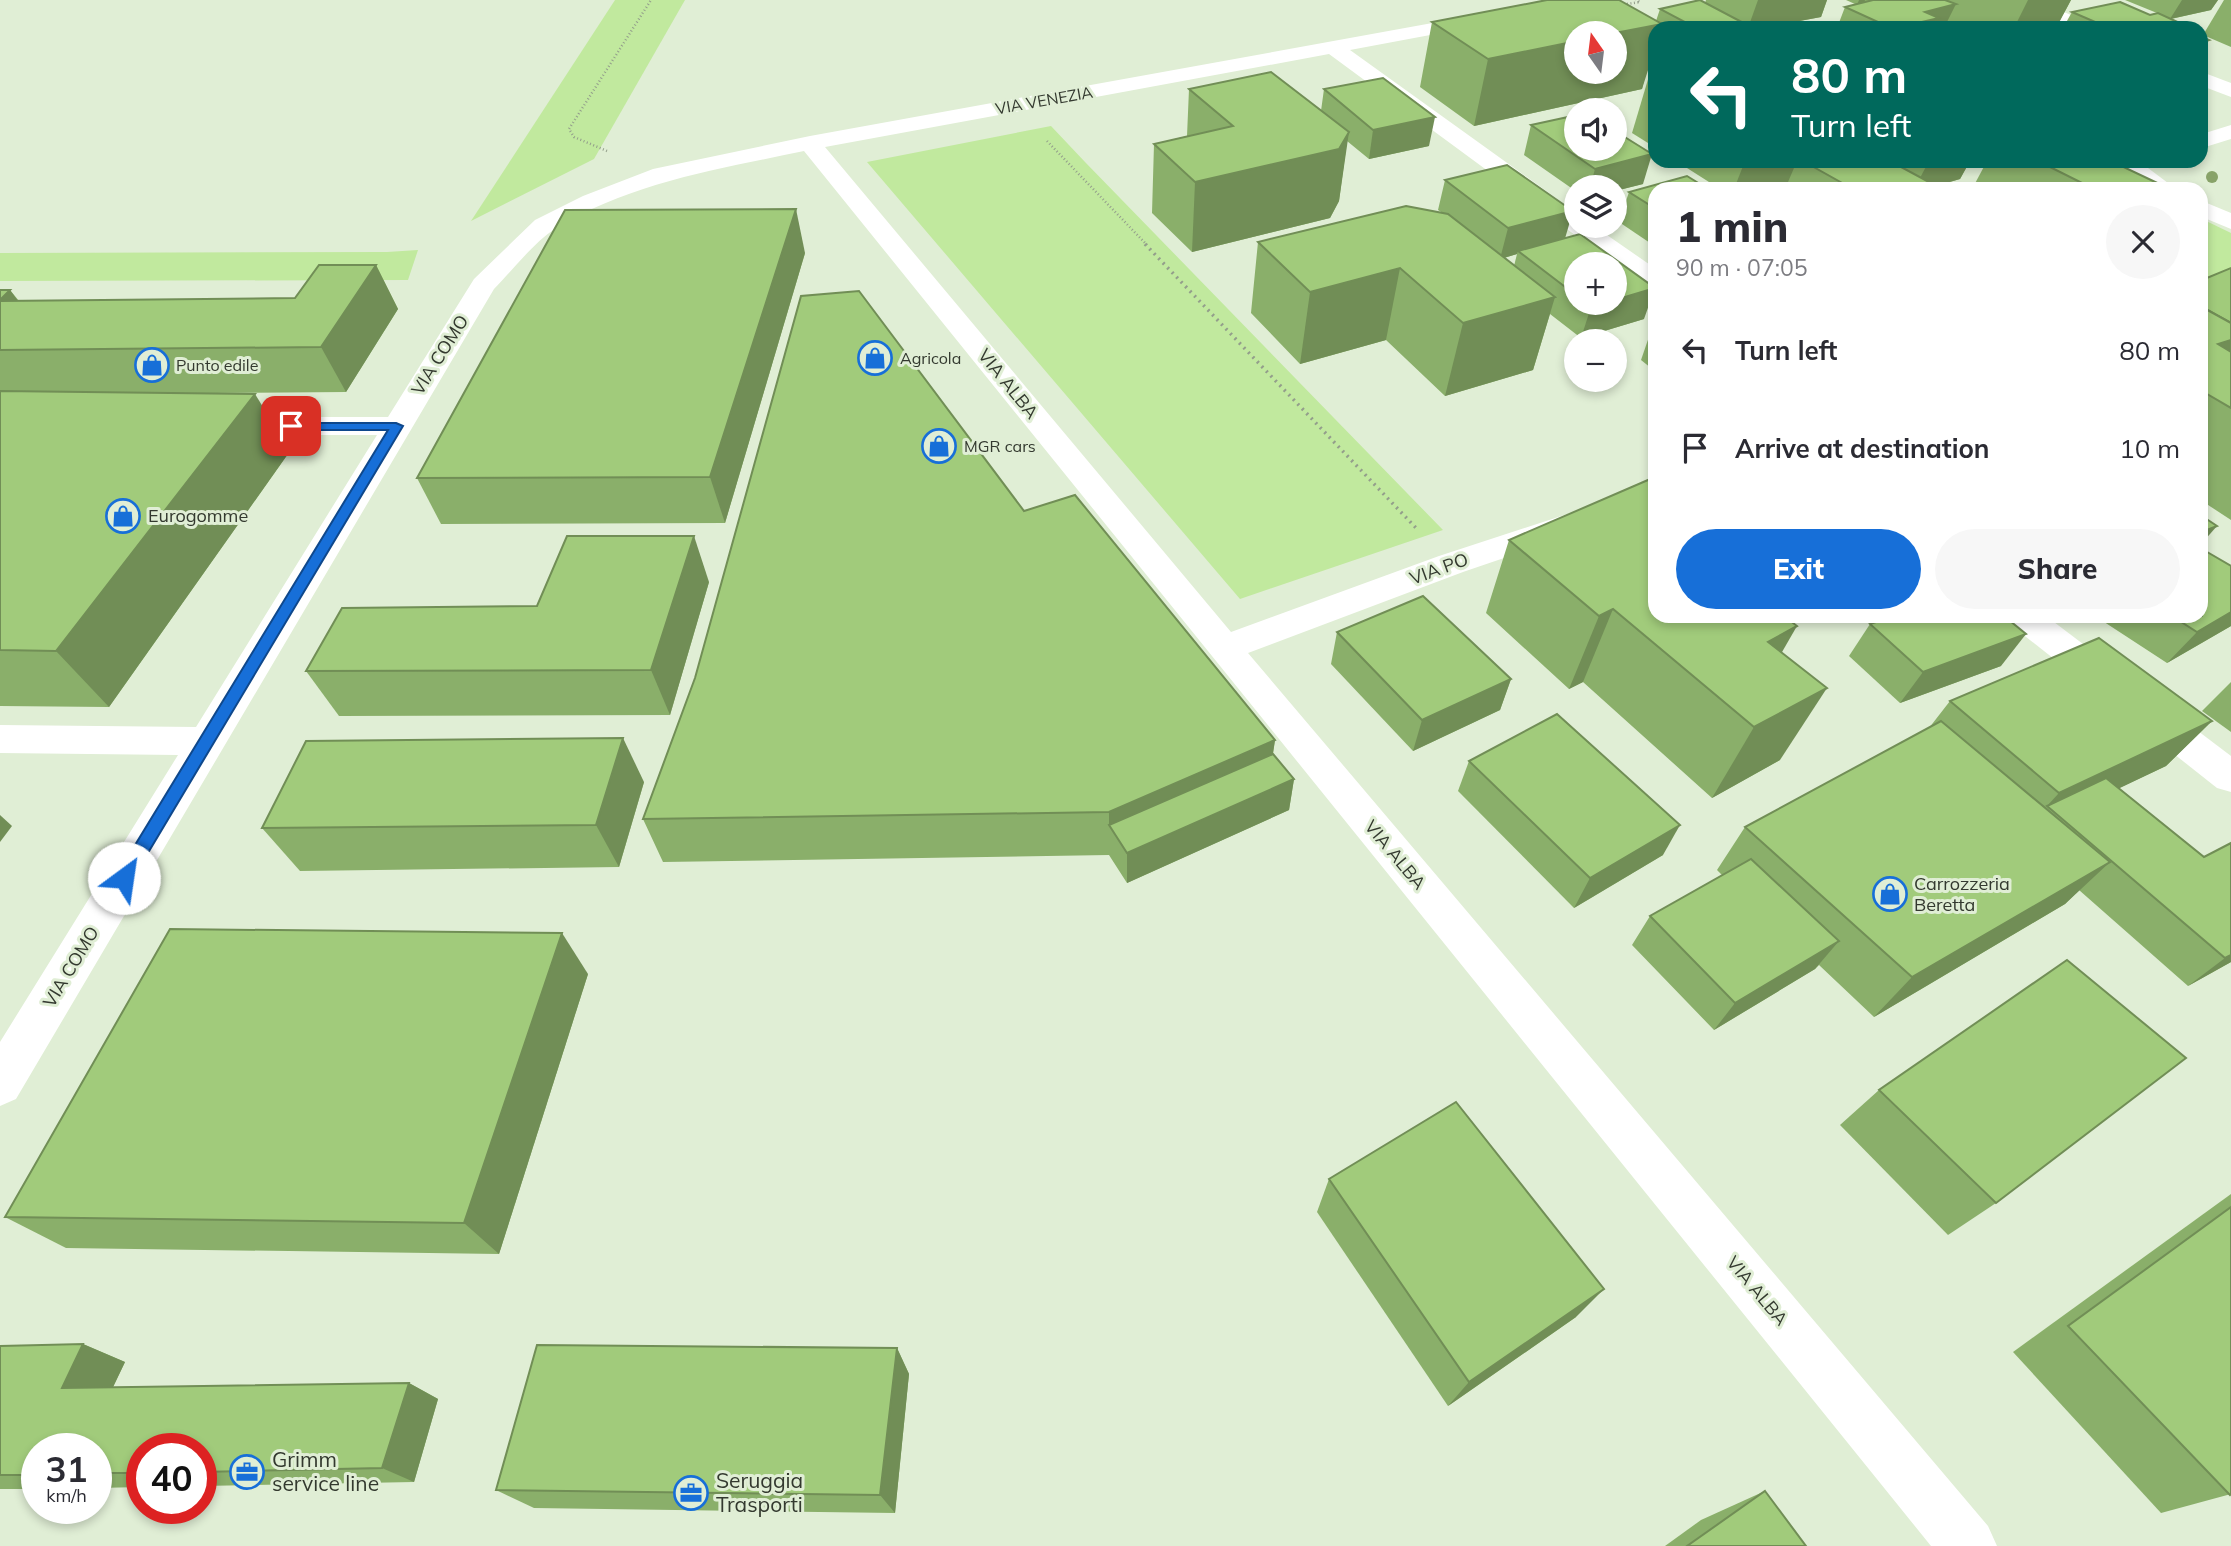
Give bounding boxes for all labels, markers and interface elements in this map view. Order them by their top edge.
north arrow [1564,21,1628,84]
map controls [1564,21,1627,392]
text: 80 m [1791,44,1907,105]
icon: left [1676,49,1767,140]
street label: VIA VENEZIA [994,82,1095,118]
button: sound [1564,98,1627,161]
text: Turn left [1791,105,1911,145]
button: layers [1564,175,1627,238]
text: 1 min [1676,200,1789,253]
button: close [2106,205,2180,279]
button: + [1564,252,1627,315]
text: 90 m · 07:05 [1676,253,1808,282]
street label: VIA COMO [406,310,473,399]
button: − [1564,329,1627,392]
icon: left [1676,331,1714,369]
text: Turn left [1735,334,1837,367]
text: 80 m [2119,334,2180,367]
shop icon: Agricola [856,339,894,377]
street label: VIA ALBA [973,344,1044,423]
shop icon: Punto edile [133,346,171,384]
place label: Agricola [900,348,961,368]
place label: Punto edile [176,355,258,375]
pin [261,396,321,456]
icon: arrive [272,407,310,445]
shop icon: MGR cars [920,427,958,465]
icon: arrive [1676,429,1714,467]
text: Arrive at destination [1735,432,1990,465]
text: 10 m [2119,432,2180,465]
place label: MGR cars [964,436,1036,456]
shop icon: Eurogomme [104,497,142,535]
place label: Eurogomme [148,504,248,527]
button: Exit [1676,529,1921,609]
button: Share [1935,529,2180,609]
street label: VIA PO [1406,547,1471,590]
street label: VIA ALBA [1360,815,1431,894]
position arrow [87,841,161,915]
place label: Carrozzeria Beretta [1914,872,2010,916]
shop icon: Carrozzeria Beretta [1871,875,1909,913]
street label: VIA COMO [37,922,104,1011]
street label: VIA ALBA [1722,1251,1793,1330]
speed limit sign: 40 [126,1433,217,1524]
place label: Grimm service line [272,1446,379,1496]
text: 31 [45,1447,88,1491]
office icon: Grimm service line [228,1453,266,1491]
place label: Seruggia Trasporti [716,1467,803,1517]
office icon: Seruggia Trasporti [672,1474,710,1512]
text: km/h [46,1484,87,1507]

